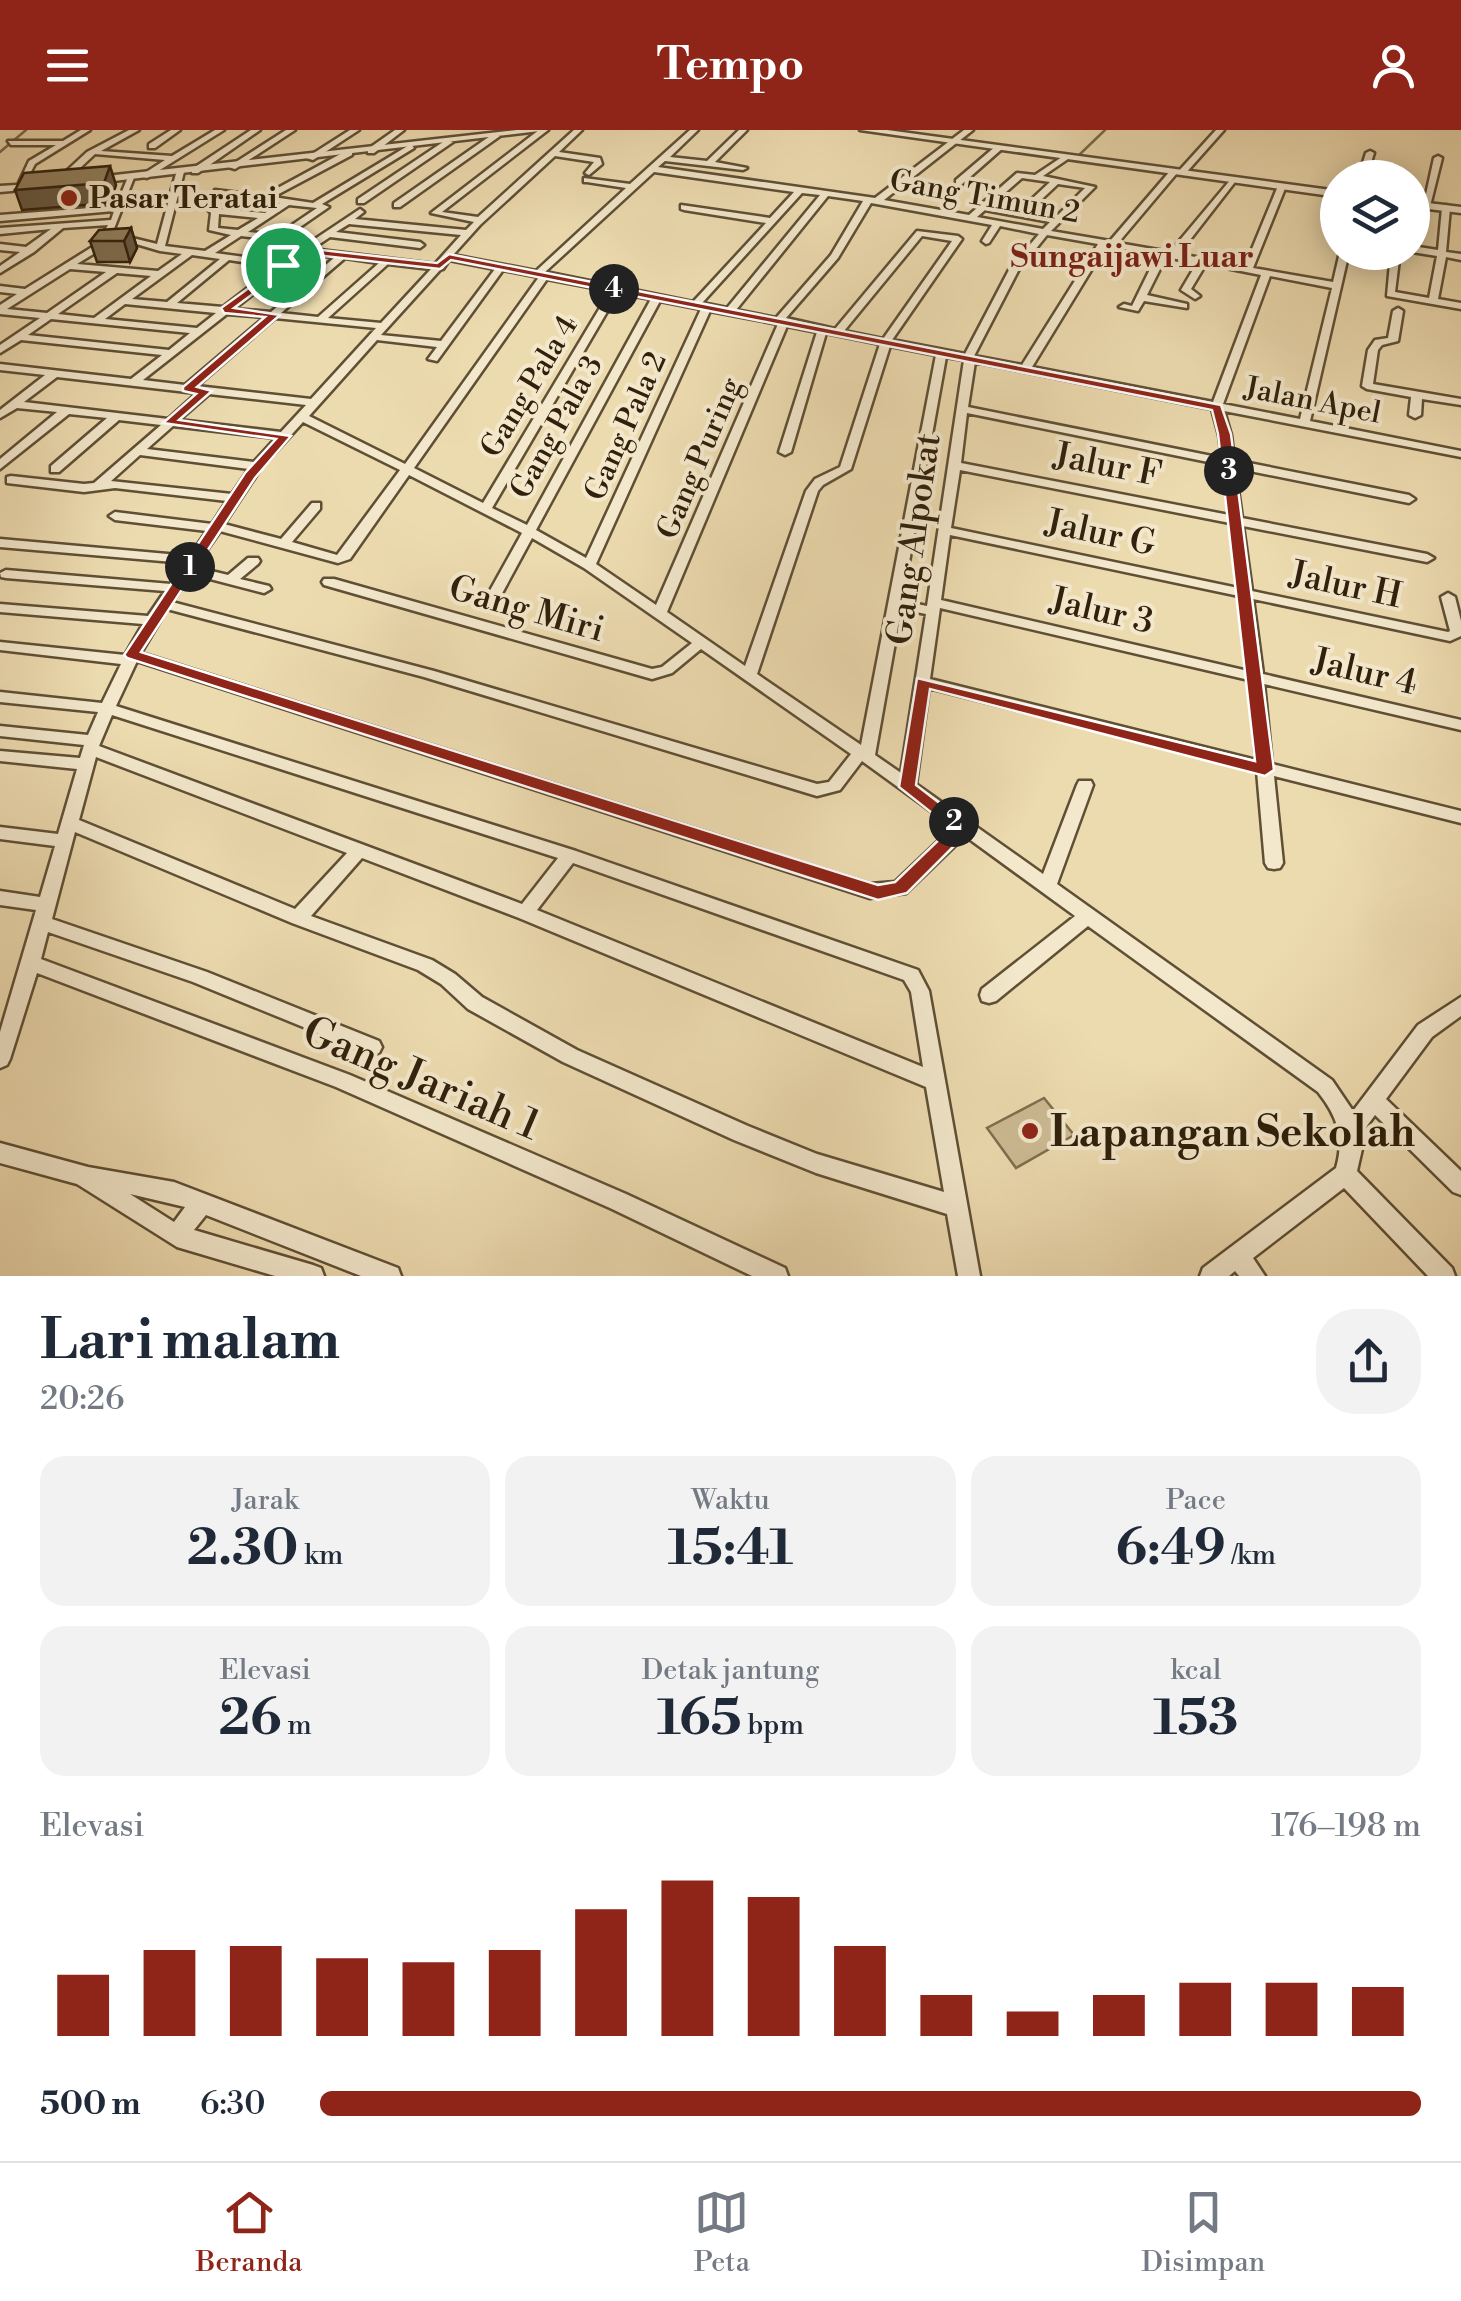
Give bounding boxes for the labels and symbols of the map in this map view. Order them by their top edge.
street label: Gang Timun 2 [887,162,1083,232]
place label: Pasar Teratai [89,180,278,218]
marker: Pasar Teratai [58,187,80,209]
pin [241,223,326,308]
district label: Sungaijawi Luar [1010,237,1254,277]
pin: 4 [589,264,639,314]
street label: Gang Pala 4 [473,309,587,464]
street label: Gang Pala 2 [576,346,675,506]
street label: Gang Pala 3 [502,349,612,506]
street label: Jalan Apel [1240,369,1384,433]
street label: Gang Puring [649,372,751,545]
street label: Gang Alpokat [878,431,951,648]
street label: Jalur F [1049,434,1165,497]
pin: 3 [1204,446,1254,496]
street label: Jalur G [1040,500,1160,566]
pin: 1 [165,542,215,592]
street label: Jalur H [1284,552,1406,618]
street label: Gang Miri [444,567,609,652]
street label: Jalur 3 [1044,578,1157,644]
street label: Jalur 4 [1306,639,1421,705]
pin: 2 [929,797,979,847]
street label: Gang Jariah 1 [294,1006,548,1154]
place label: Lapangan Sekolah [1050,1107,1415,1160]
marker: Lapangan Sekolah [1019,1120,1041,1142]

